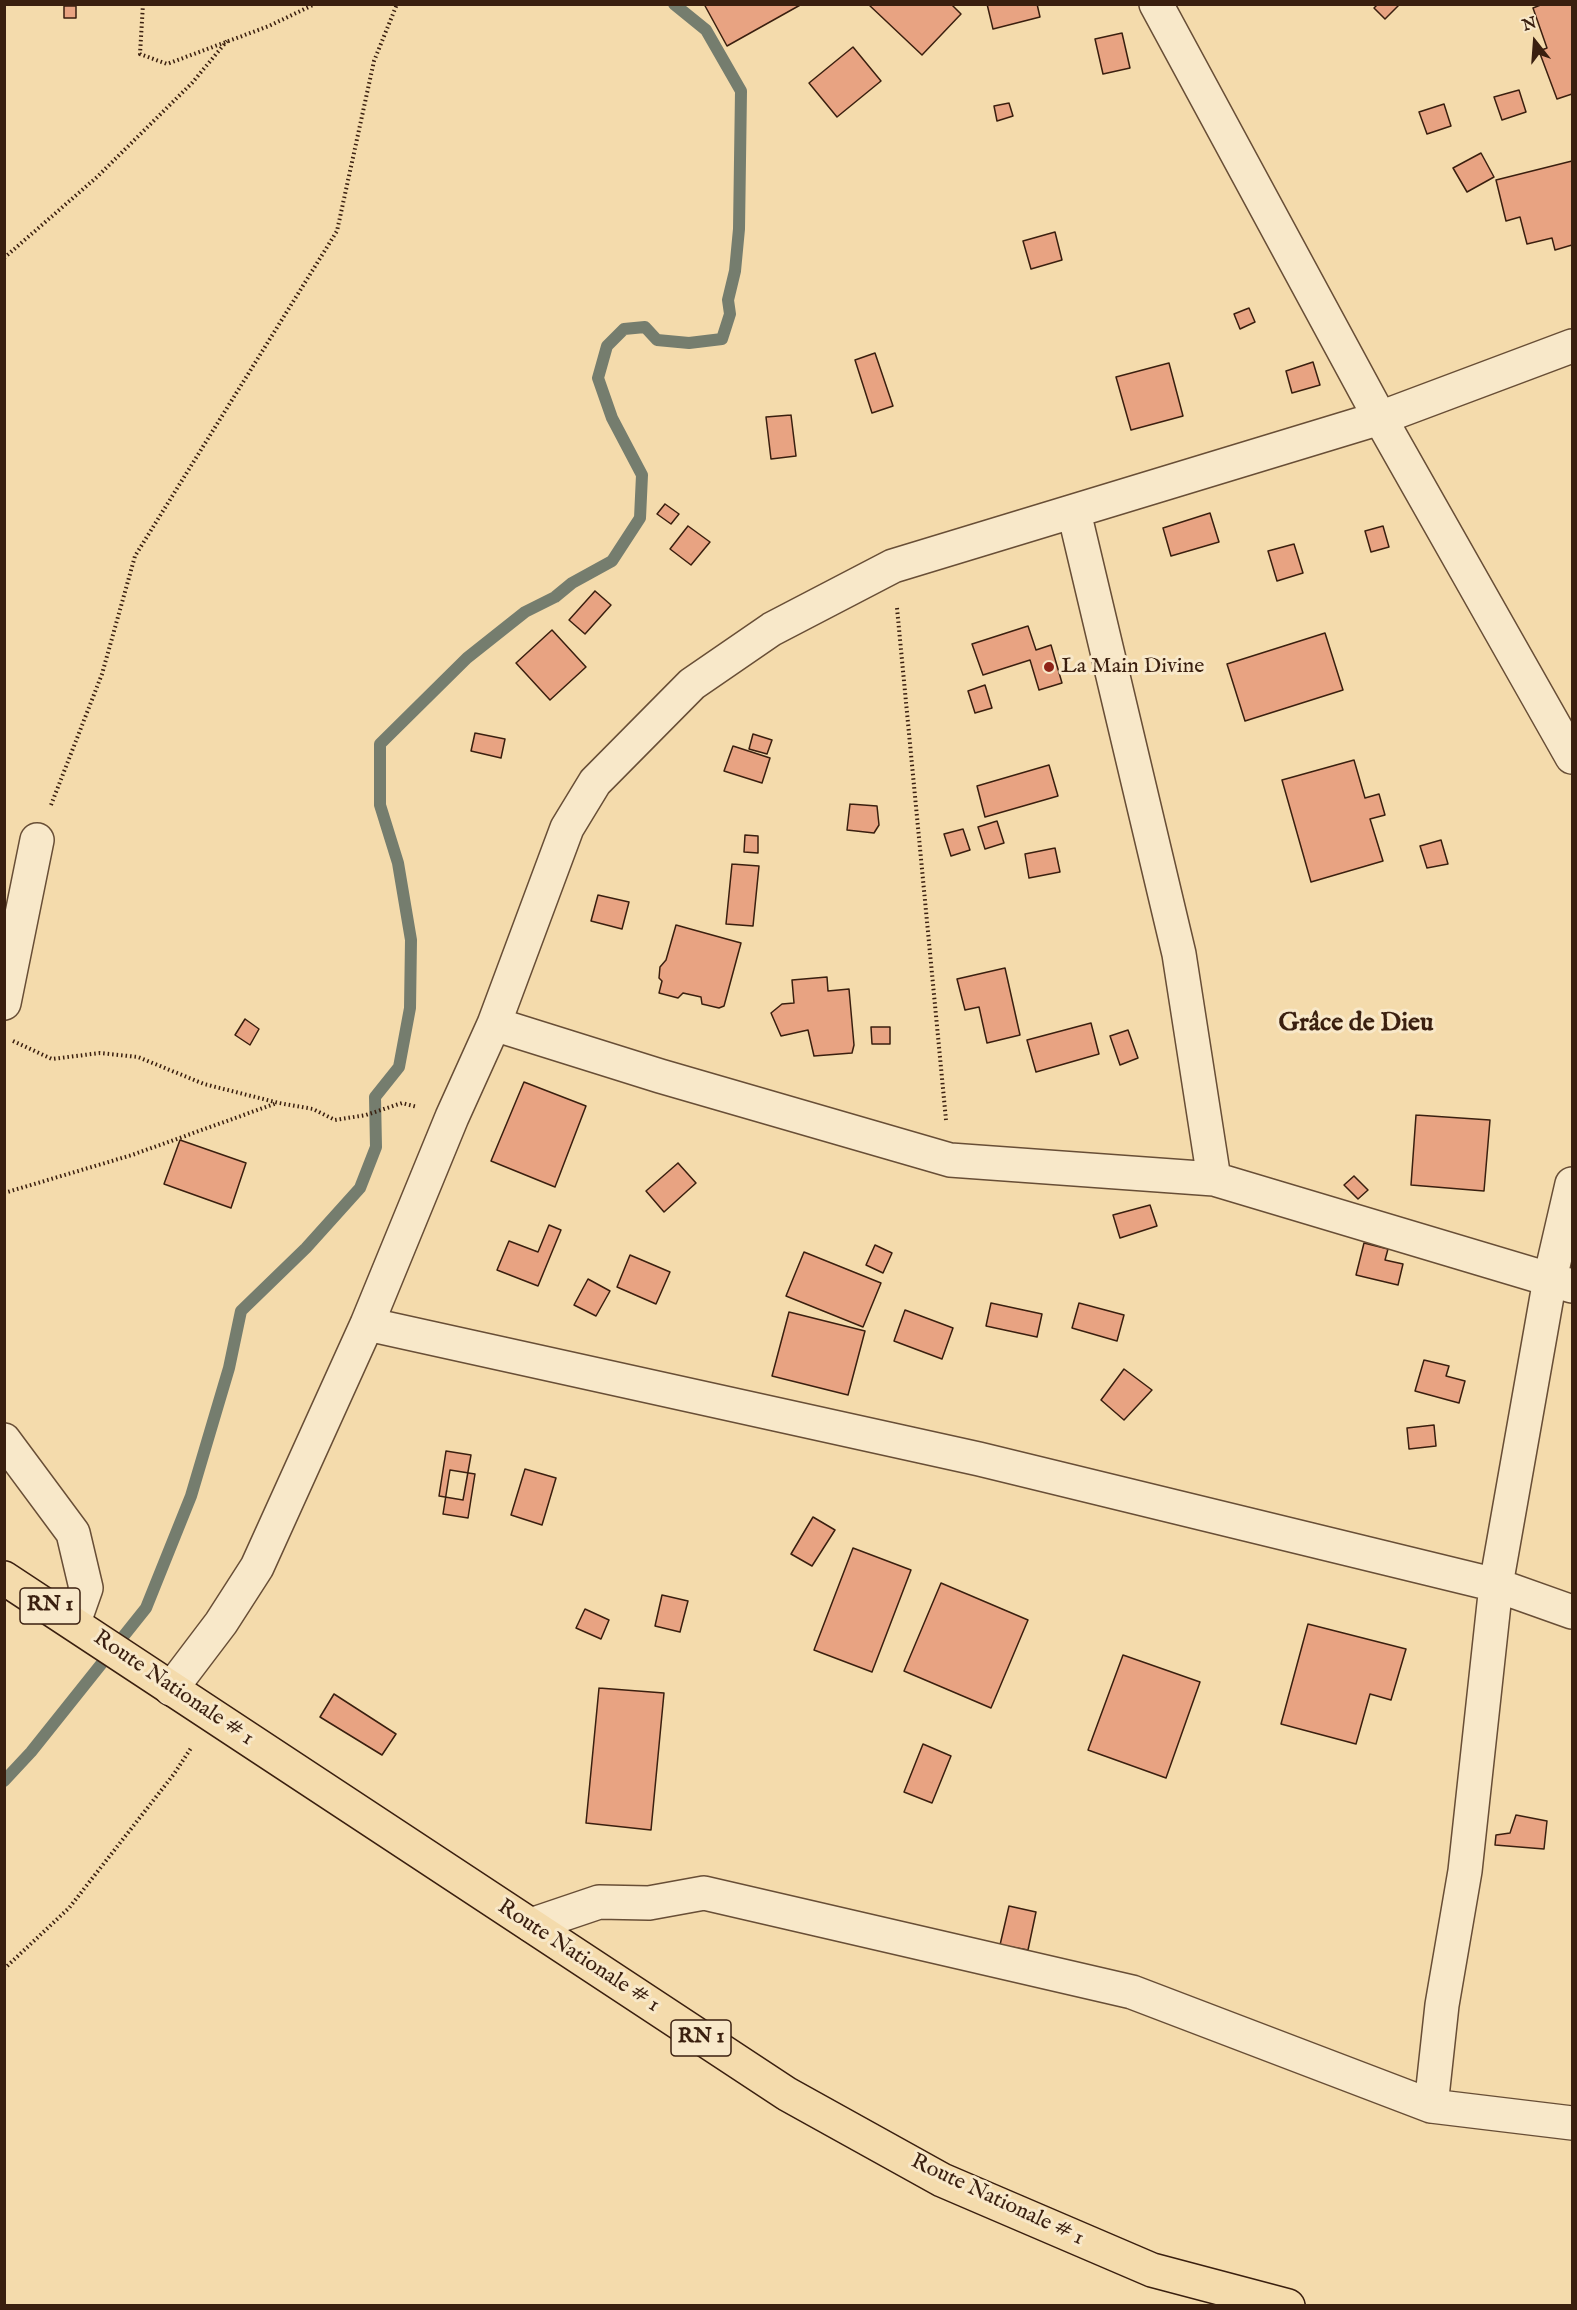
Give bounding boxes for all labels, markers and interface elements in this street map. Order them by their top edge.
north arrow [1505,12,1565,72]
text: N [1520,13,1539,36]
place label: La Main Divine [1061,654,1204,680]
marker: La Main Divine [1042,660,1056,674]
district label: Grâce de Dieu [1279,1009,1433,1041]
road number: RN 1 [20,1588,80,1624]
street label: Route Nationale # 1 [88,1625,258,1753]
street label: Route Nationale # 1 [492,1895,664,2019]
road number: RN 1 [671,2020,731,2056]
street label: Route Nationale # 1 [906,2149,1088,2253]

